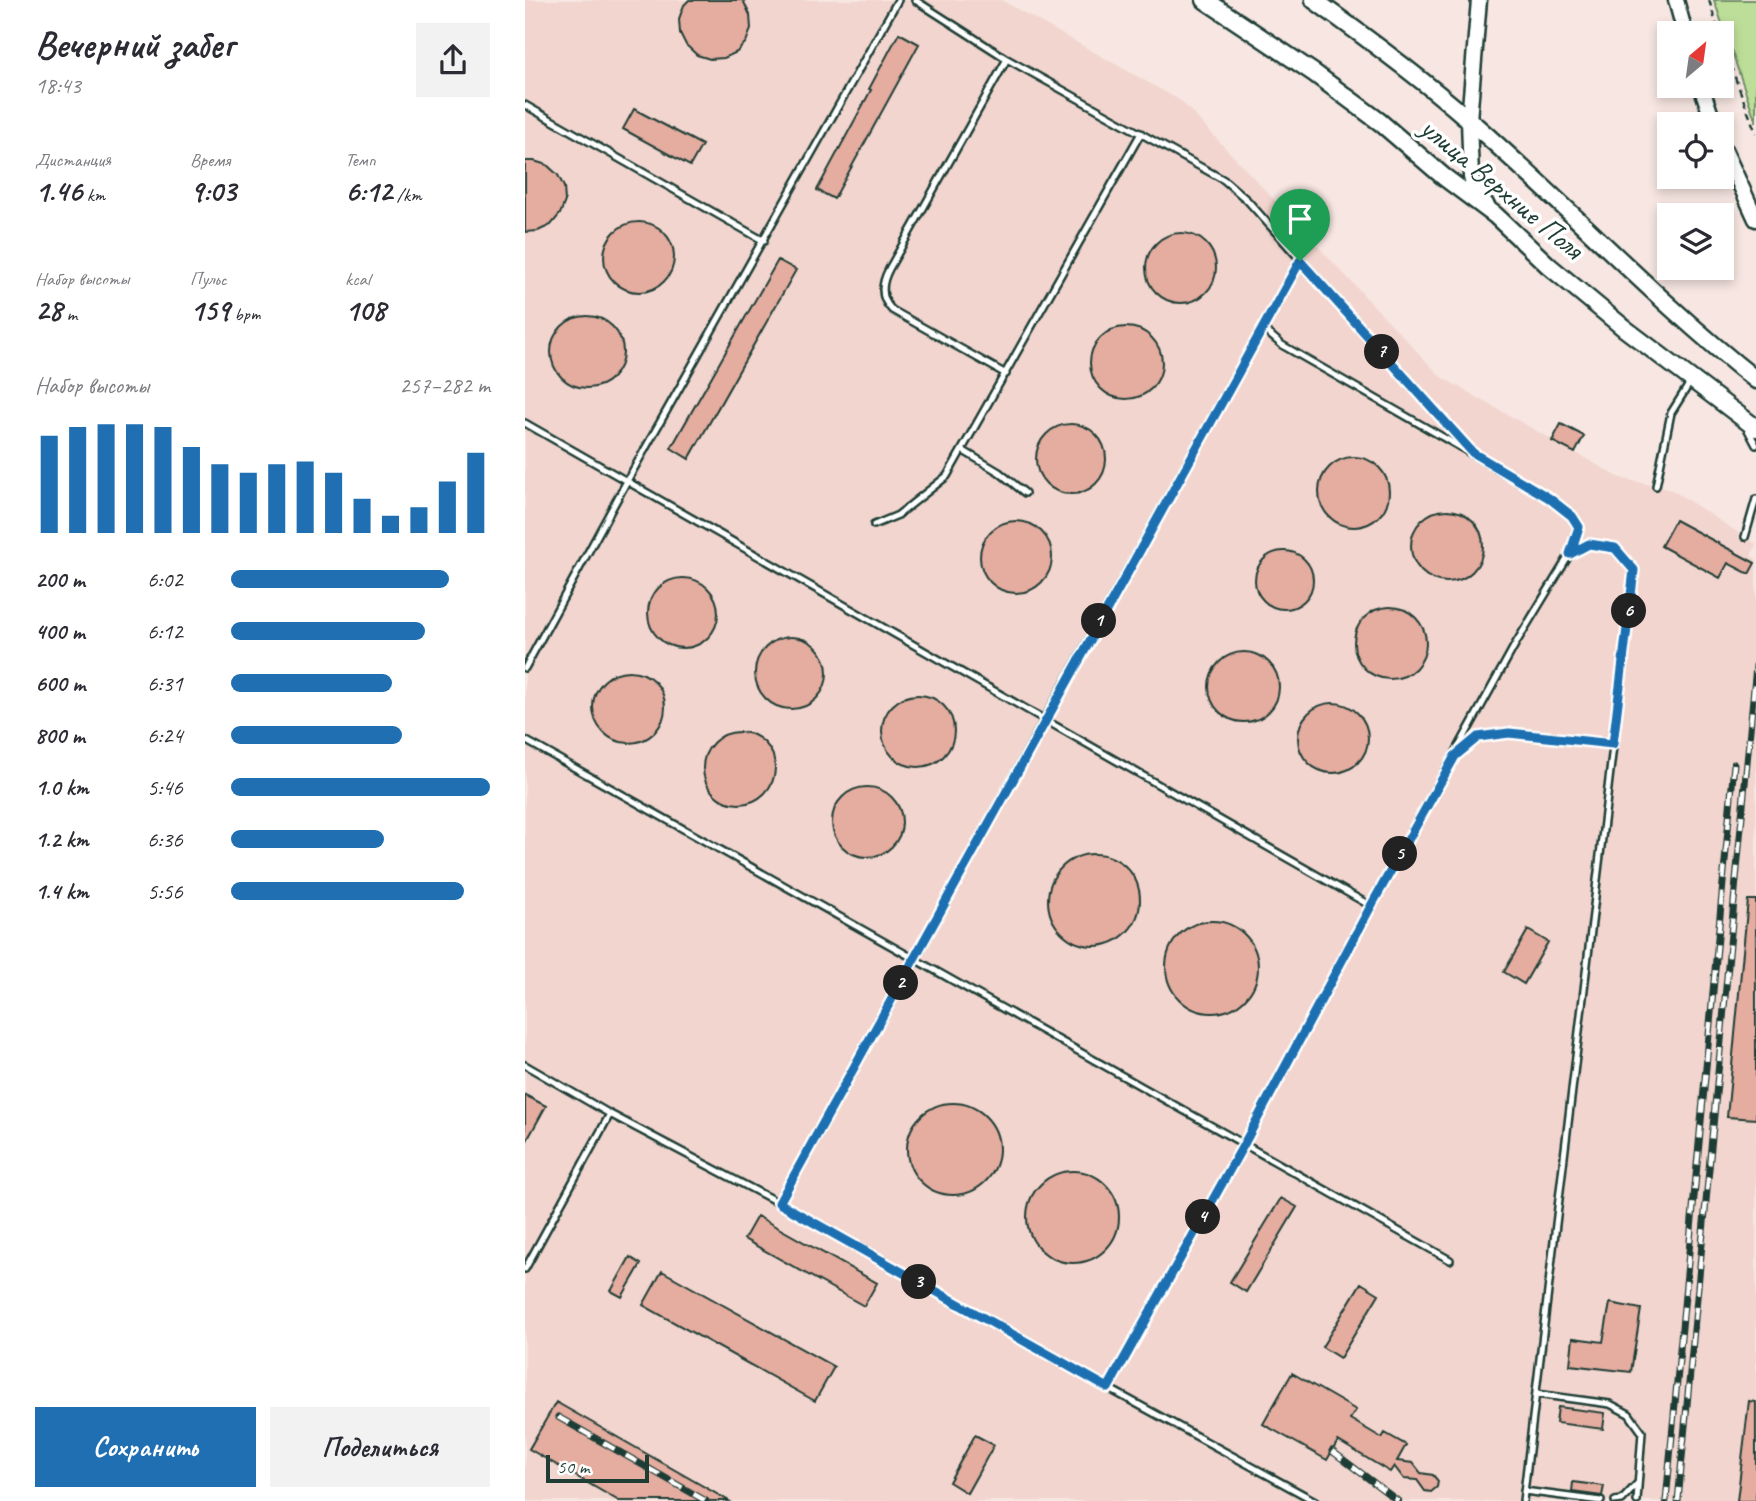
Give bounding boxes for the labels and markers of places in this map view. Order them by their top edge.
pin [1270,189,1330,261]
pin: 7 [1365,334,1399,370]
pin: 6 [1611,594,1647,628]
pin: 1 [1081,604,1117,638]
pin: 5 [1383,836,1417,872]
pin: 2 [883,965,919,1000]
pin: 4 [1185,1200,1221,1234]
pin: 3 [901,1264,937,1300]

